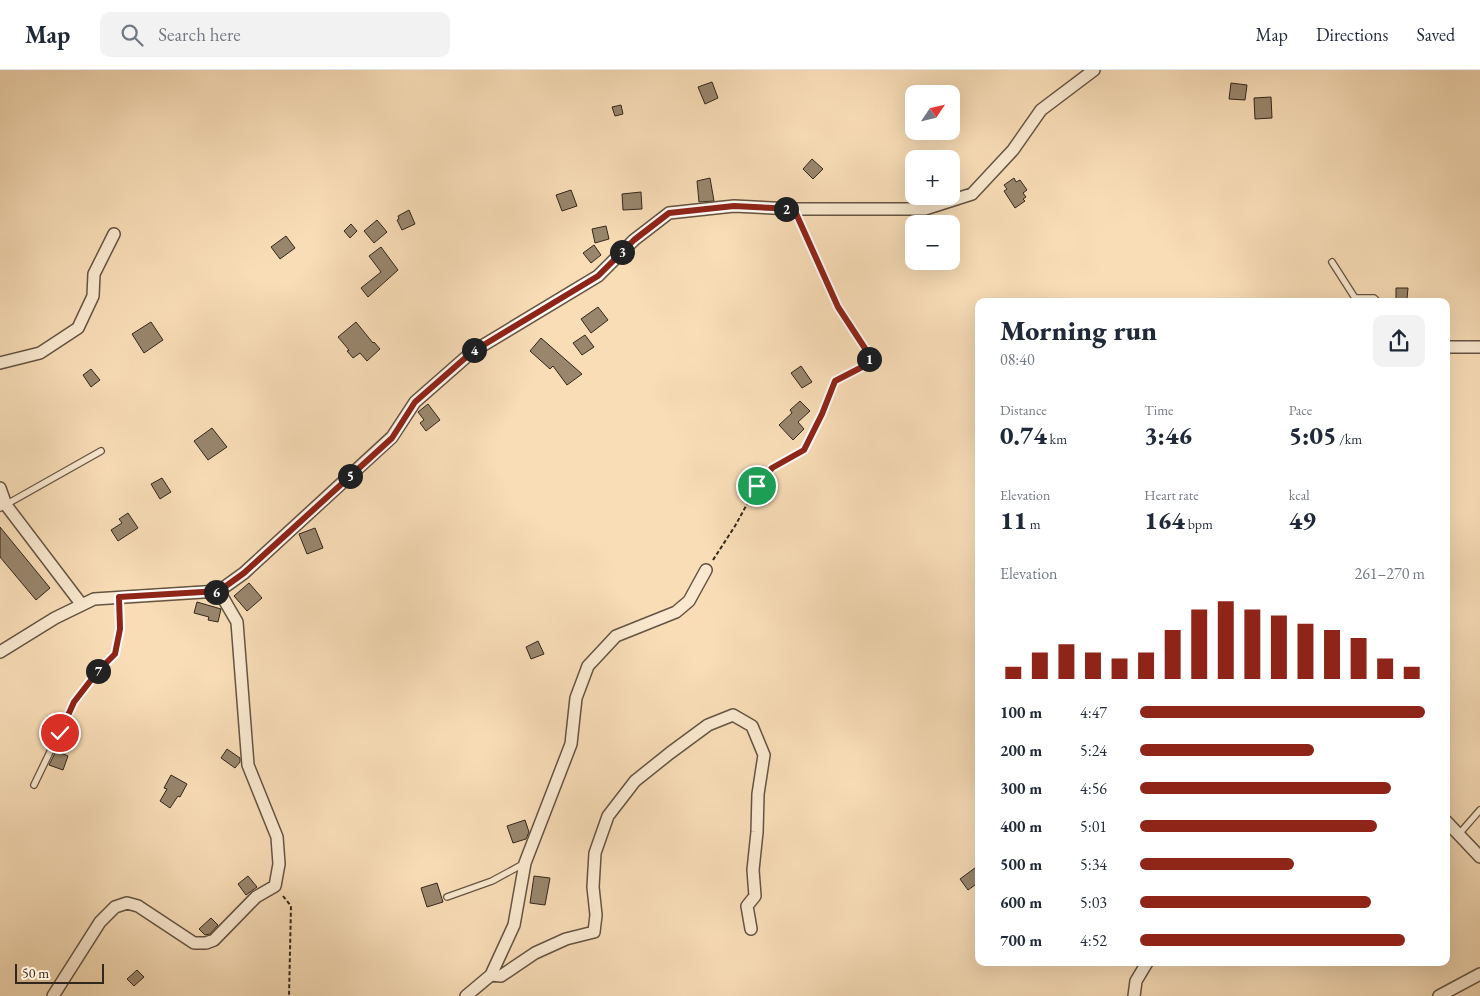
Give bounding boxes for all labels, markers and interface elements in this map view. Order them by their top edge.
search box [100,12,450,57]
text: Map [25,19,70,50]
icon: search [118,21,146,49]
text: Search here [158,22,241,47]
text: Map [1256,23,1288,46]
text: Directions [1316,23,1388,46]
text: Saved [1416,23,1455,46]
north arrow [905,85,960,140]
map controls [905,85,960,270]
button: + [905,150,960,205]
pin: 2 [774,196,798,222]
text: 2 [783,200,790,218]
button: − [905,215,960,270]
pin: 3 [610,240,634,264]
text: 3 [619,243,626,261]
text: Morning run [1000,312,1157,348]
button: share [1373,315,1425,367]
pin: 4 [462,338,486,362]
text: 4 [471,341,478,359]
pin: 1 [856,346,882,372]
text: 08:40 [1000,349,1035,370]
text: 1 [866,350,873,368]
text: Distance [1000,401,1047,419]
text: Time [1144,401,1174,419]
text: Pace [1289,401,1312,419]
text: 0.74 [1000,419,1047,451]
text: 3:46 [1144,419,1192,451]
text: 5:05 [1289,419,1336,451]
text: km [1047,430,1067,448]
text: /km [1336,430,1362,448]
pin: 5 [338,464,362,488]
pin [736,465,778,507]
text: 5 [347,467,354,485]
icon: arrive [743,472,771,500]
text: Elevation [1000,486,1050,504]
text: Heart rate [1144,486,1199,504]
text: kcal [1289,486,1310,504]
text: 11 [1000,504,1027,536]
text: 164 [1144,504,1185,536]
text: 49 [1289,504,1316,536]
text: m [1027,515,1041,533]
text: bpm [1185,515,1213,533]
text: Elevation [1000,563,1058,584]
text: 261–270 m [1354,563,1425,584]
pin: 6 [204,580,228,604]
text: 6 [213,583,220,601]
pin: 7 [86,658,110,684]
text: 7 [95,662,102,680]
text: 100 m [1000,702,1042,723]
text: 4:47 [1080,702,1107,723]
pin [39,712,81,754]
icon: check [46,719,74,747]
text: 200 m [1000,740,1042,761]
text: 5:24 [1080,740,1107,761]
text: 300 m [1000,778,1042,799]
text: 4:56 [1080,778,1107,799]
text: 400 m [1000,816,1042,837]
text: 5:01 [1080,816,1107,837]
text: 500 m [1000,854,1042,875]
text: 5:34 [1080,854,1107,875]
text: 600 m [1000,892,1042,913]
text: 5:03 [1080,892,1107,913]
text: 700 m [1000,930,1042,951]
text: 4:52 [1080,930,1107,951]
scale bar [15,961,104,984]
text: 50 m [22,964,49,982]

